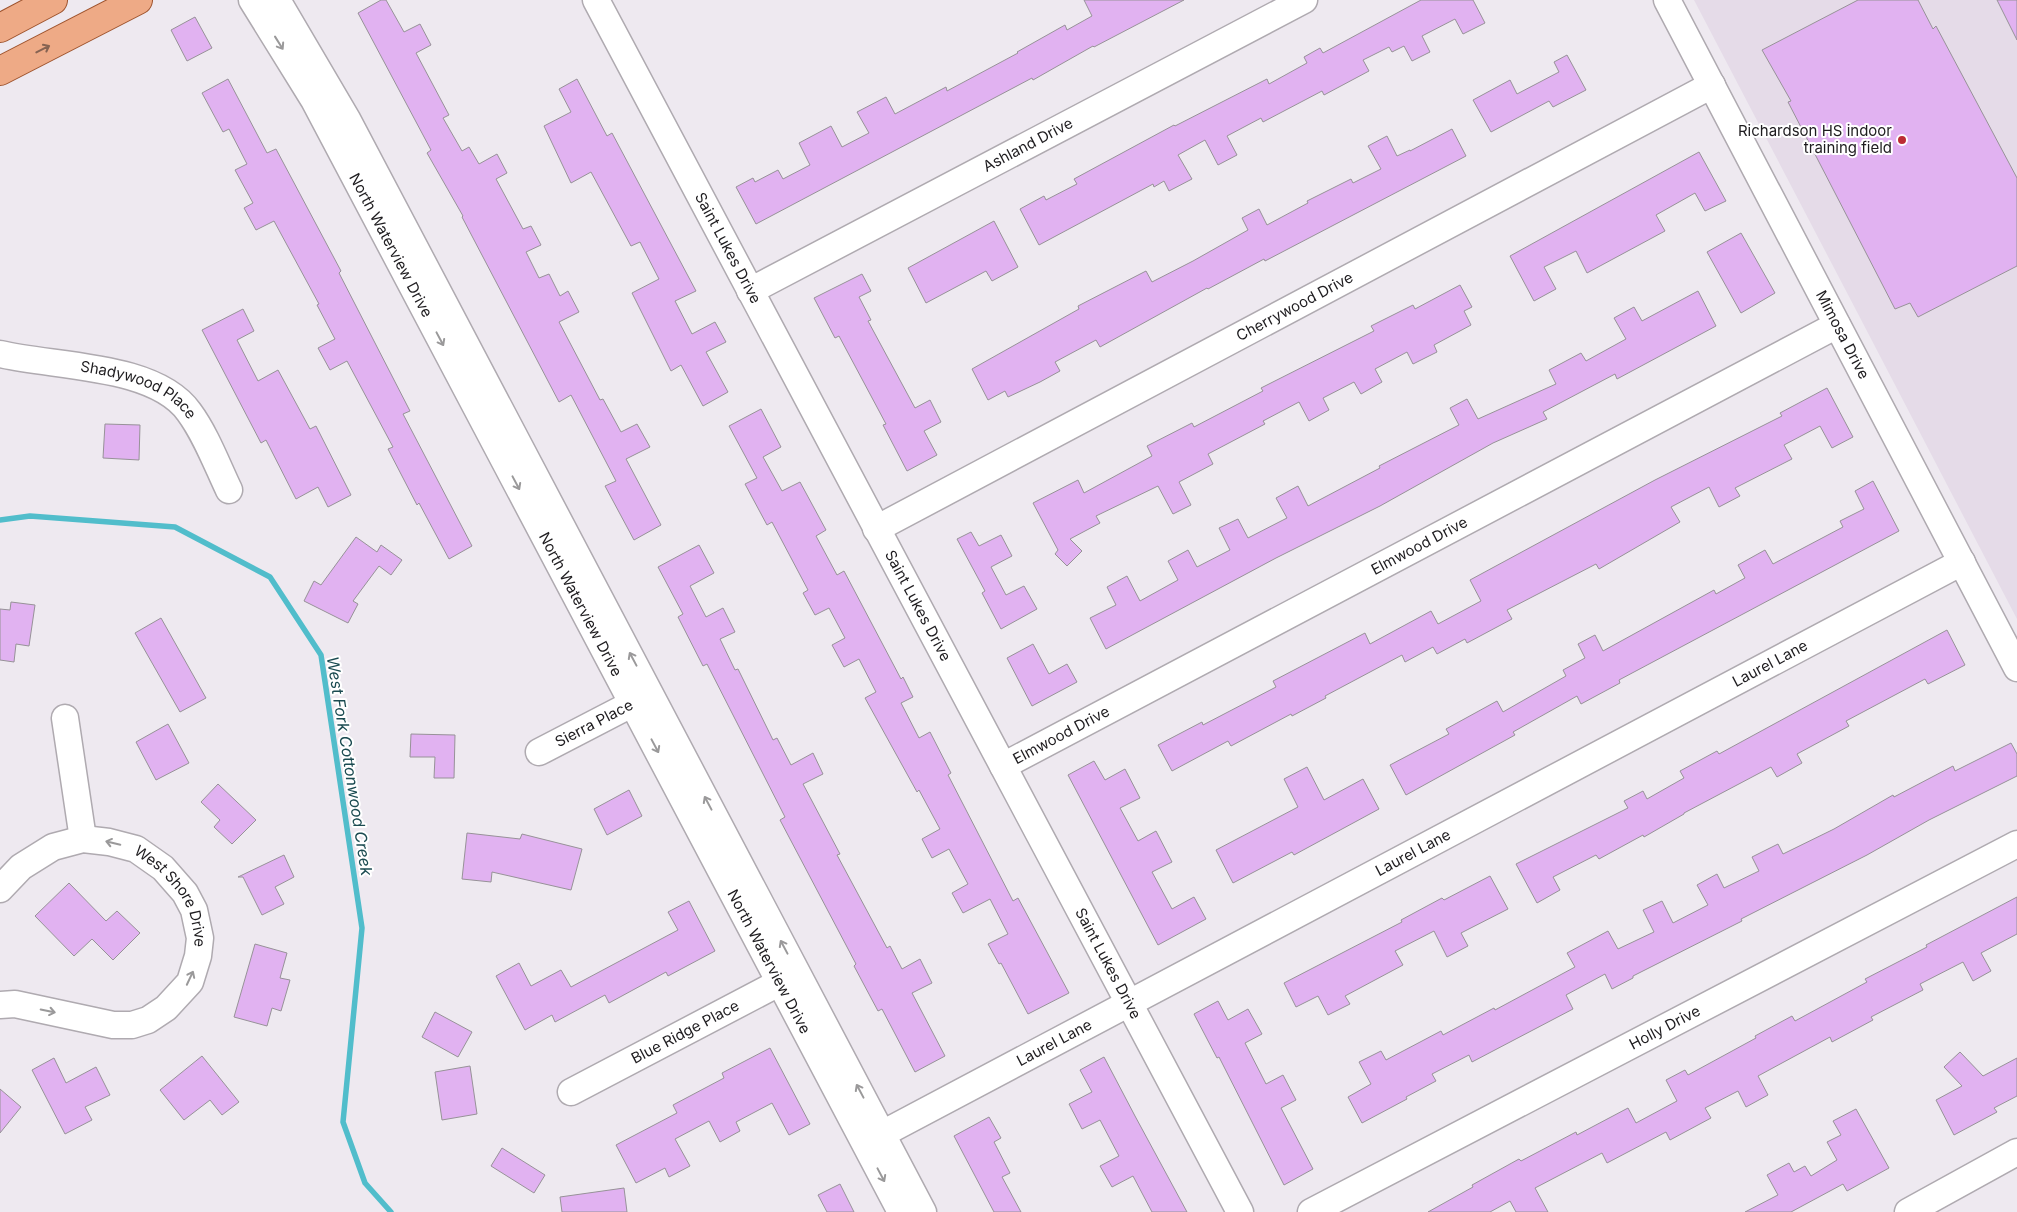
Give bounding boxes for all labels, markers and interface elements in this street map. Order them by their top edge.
one-way arrow [274,35,284,49]
one-way arrow [36,44,51,54]
street label: Ashland Drive [980,113,1076,176]
place label: Richardson HS indoor training field [1738,121,1892,157]
marker: Richardson HS indoor training field [1896,134,1908,146]
street label: North Waterview Drive [345,170,437,320]
street label: Saint Lukes Drive [691,189,766,307]
street label: Cherrywood Drive [1233,267,1356,345]
street label: Mimosa Drive [1812,287,1874,382]
one-way arrow [436,331,445,346]
street label: Shadywood Place [79,356,201,422]
one-way arrow [511,475,521,490]
street label: Elmwood Drive [1368,512,1471,579]
street label: North Waterview Drive [535,529,627,680]
street label: Saint Lukes Drive [881,547,956,664]
street label: Laurel Lane [1729,636,1811,691]
one-way arrow [627,653,637,667]
water label: West Fork Cottonwood Creek [323,655,377,877]
street label: Sierra Place [552,695,636,751]
street label: Elmwood Drive [1010,701,1113,768]
one-way arrow [650,739,660,754]
one-way arrow [703,796,713,811]
street label: Laurel Lane [1372,825,1454,880]
one-way arrow [106,838,122,847]
street label: West Shore Drive [131,841,210,948]
street label: North Waterview Drive [723,886,815,1037]
street label: Saint Lukes Drive [1071,904,1146,1022]
one-way arrow [779,940,788,955]
one-way arrow [185,971,195,986]
street label: Blue Ridge Place [628,996,742,1068]
street label: Holly Drive [1626,1001,1703,1053]
one-way arrow [39,1007,55,1016]
street label: Laurel Lane [1013,1015,1095,1070]
one-way arrow [855,1083,865,1098]
one-way arrow [876,1167,886,1182]

